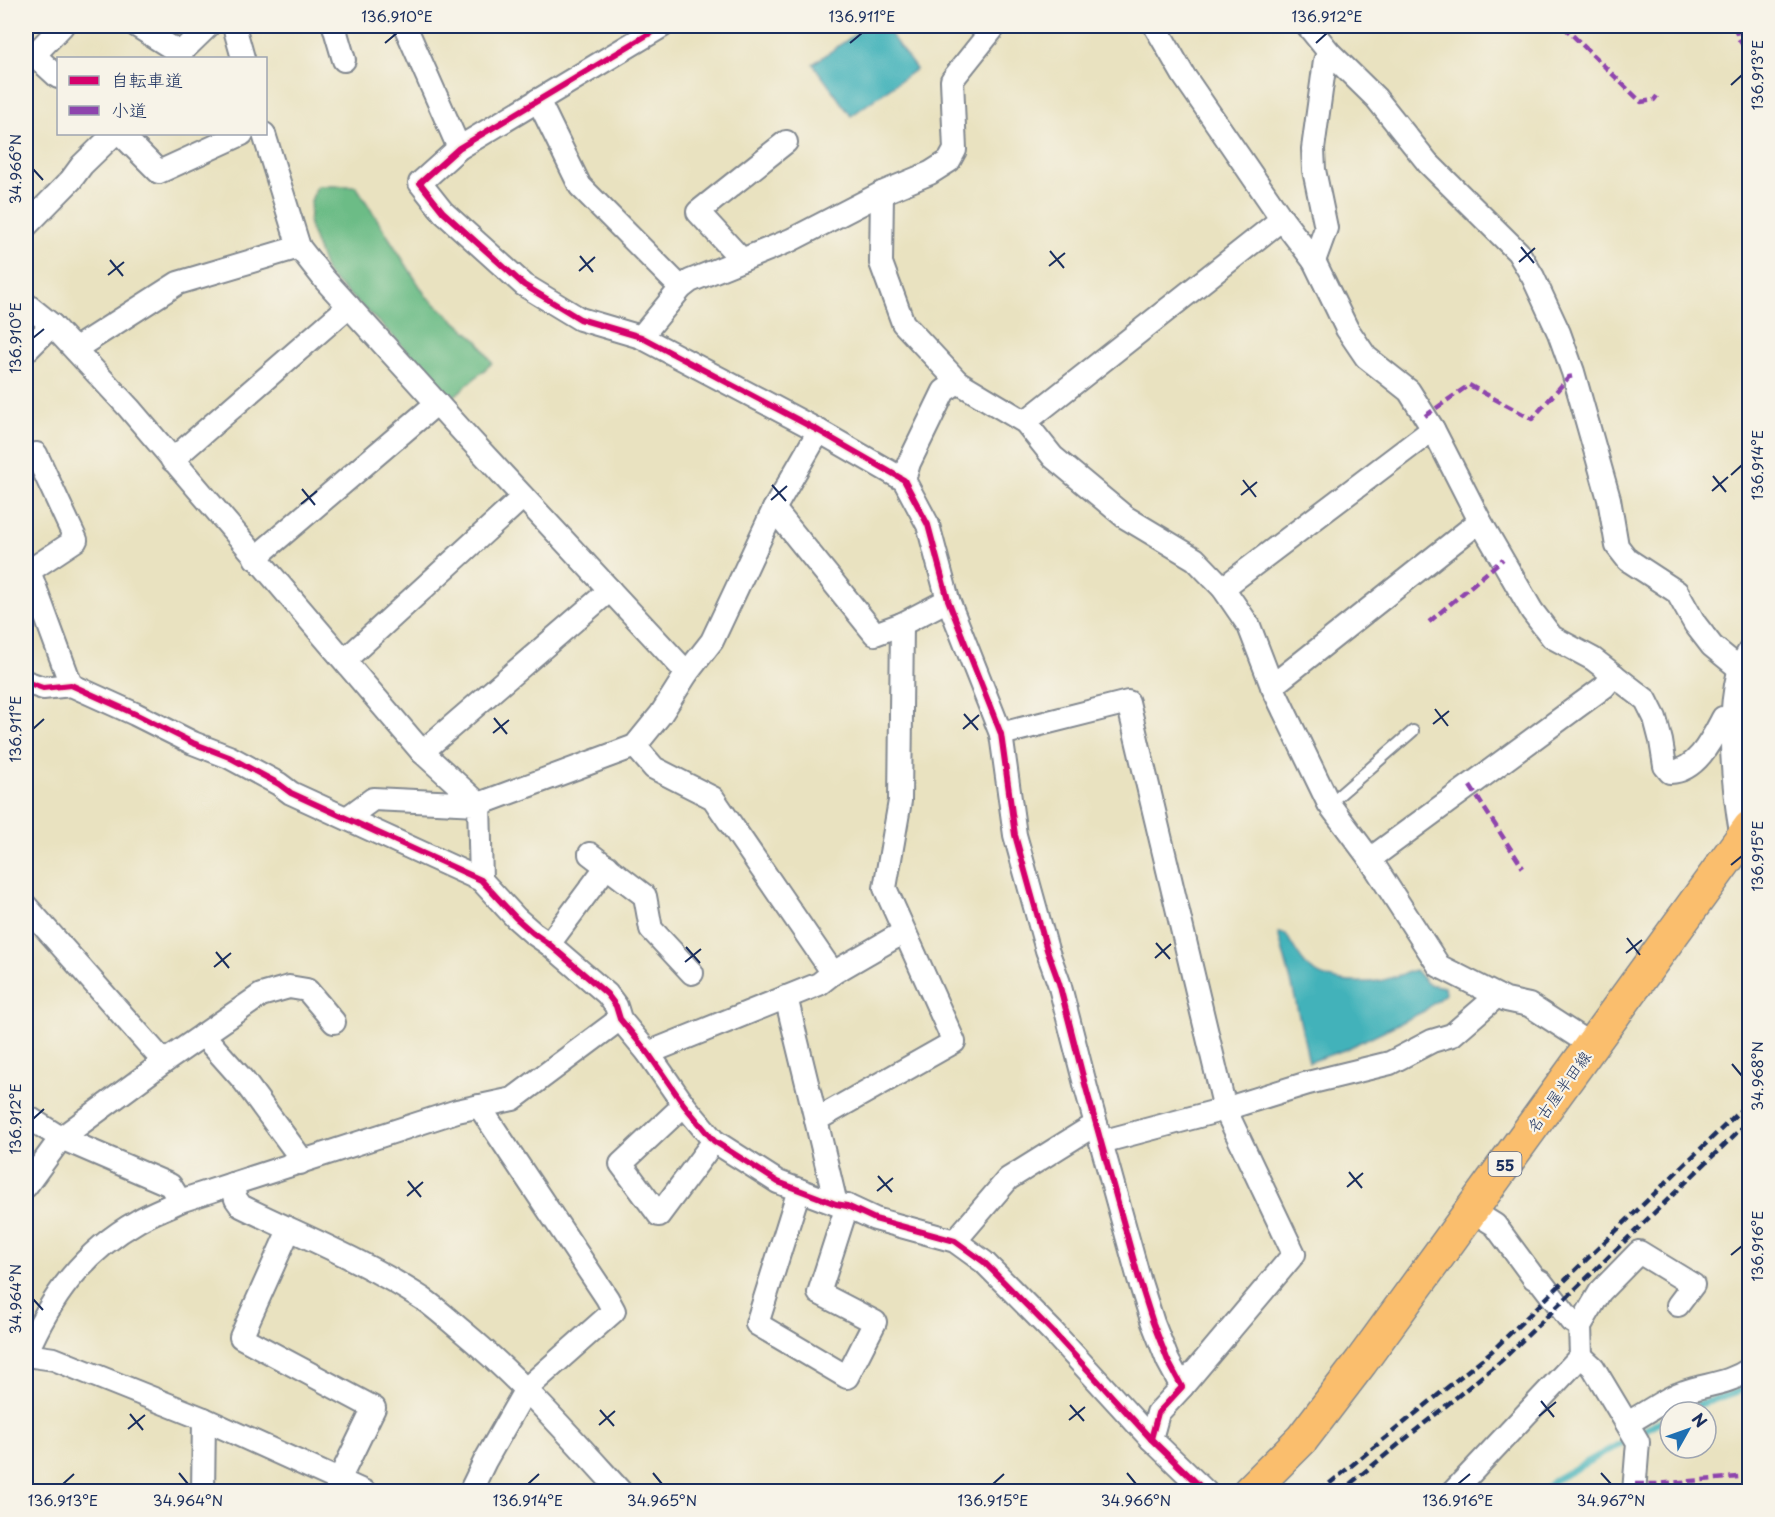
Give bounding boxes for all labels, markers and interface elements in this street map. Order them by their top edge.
text: 136.910°E [361,4,433,27]
text: 136.911°E [829,4,895,27]
text: 136.912°E [1291,4,1363,27]
text: 136.913°E [1745,40,1768,110]
legend [57,57,267,135]
text: 自転車道 [111,66,183,93]
text: 小道 [111,96,147,123]
text: 34.966°N [3,134,26,204]
text: 136.910°E [3,302,26,374]
text: 136.914°E [1745,430,1768,500]
text: 136.911°E [3,696,26,762]
text: 136.915°E [1745,821,1768,891]
text: 34.968°N [1745,1041,1768,1111]
street label: 名古屋半田線 [1520,1045,1596,1137]
text: 136.912°E [3,1083,26,1155]
road number: 55 [1488,1152,1522,1176]
text: 136.916°E [1745,1211,1768,1281]
text: 34.964°N [3,1264,26,1334]
north arrow [1658,1400,1718,1460]
text: N [1687,1407,1714,1432]
text: 136.913°E [28,1488,98,1511]
text: 34.964°N [153,1488,223,1511]
text: 136.914°E [493,1488,563,1511]
text: 34.965°N [627,1488,697,1511]
text: 136.915°E [958,1488,1028,1511]
text: 34.966°N [1101,1488,1171,1511]
text: 136.916°E [1423,1488,1493,1511]
text: 34.967°N [1576,1488,1646,1511]

